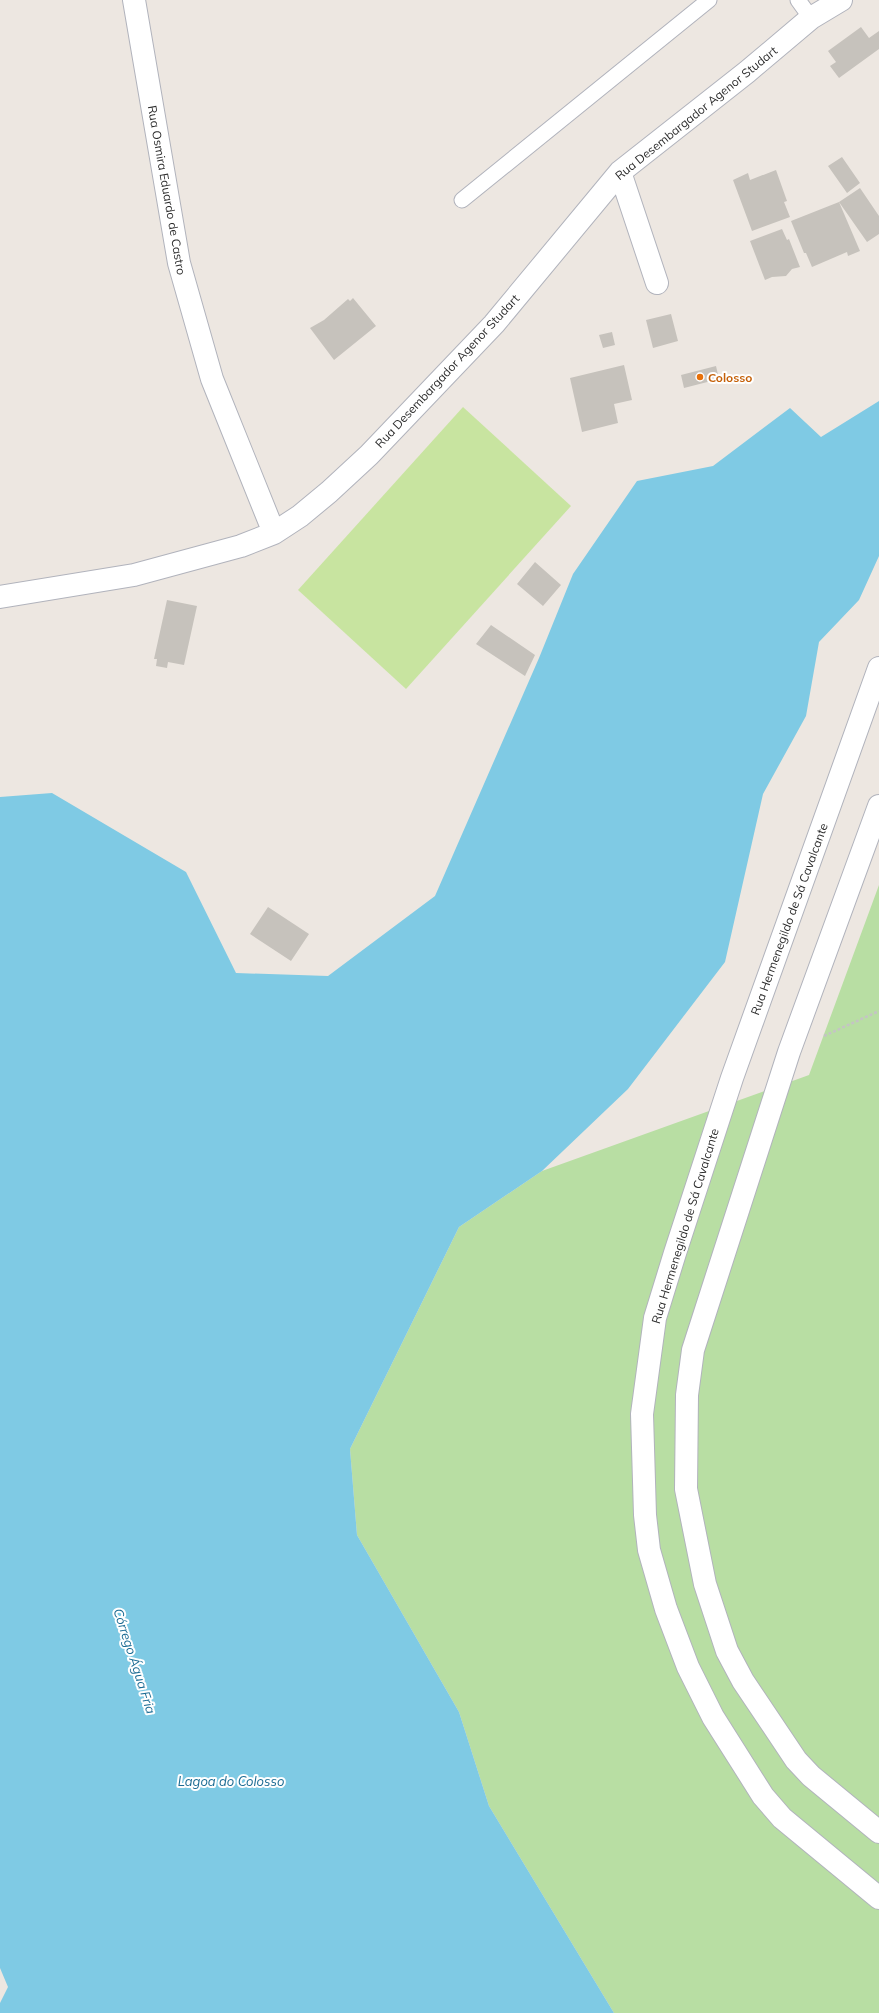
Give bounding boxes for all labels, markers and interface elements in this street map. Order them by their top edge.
street label: Rua Desembargador Agenor Studart [612,43,780,183]
street label: Rua Osmira Eduardo de Castro [145,104,189,276]
street label: Rua Desembargador Agenor Studart [372,291,522,451]
place label: Colosso [708,370,752,385]
marker: Colosso [695,372,705,382]
street label: Rua Hermenegildo de Sá Cavalcante [747,821,831,1017]
street label: Rua Hermenegildo de Sá Cavalcante [648,1127,722,1325]
water label: Córrego Água Fria [110,1606,160,1716]
water label: Lagoa do Colosso [178,1773,284,1789]

